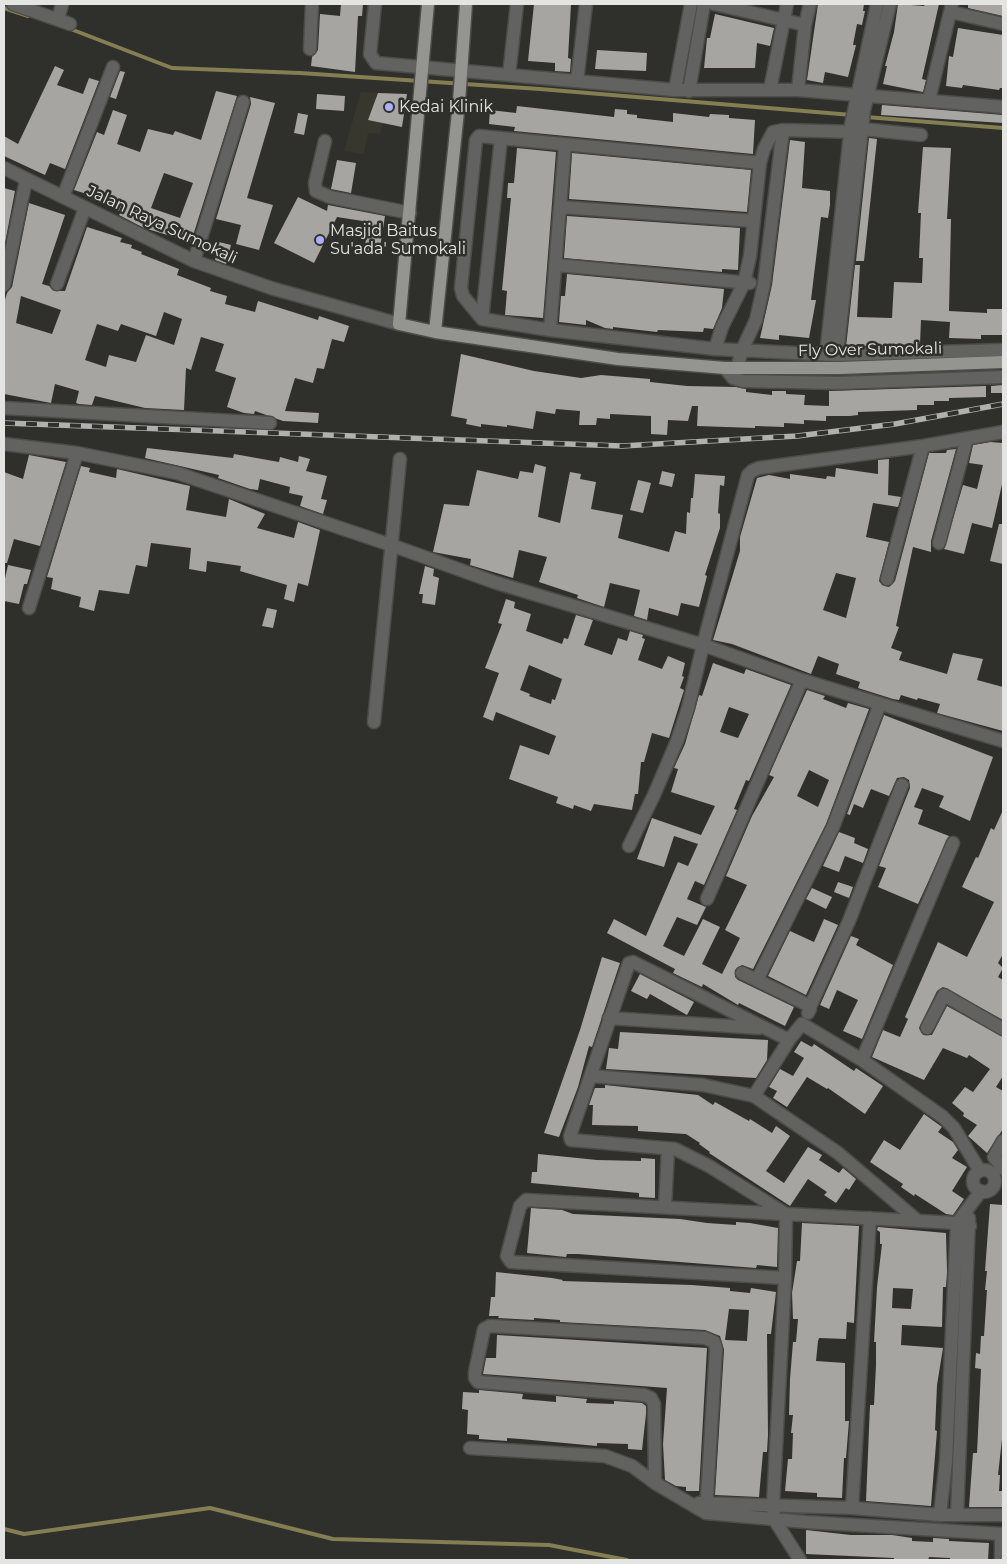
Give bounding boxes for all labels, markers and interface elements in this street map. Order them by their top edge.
place label: Kedai Klinik [399,97,493,117]
marker: Kedai Klinik [383,101,395,113]
street label: Jalan Raya Sumokali [84,182,240,268]
place label: Masjid Baitus Su'ada' Sumokali [330,221,466,259]
marker: Masjid Baitus Su'ada' Sumokali [314,234,326,246]
street label: Fly Over Sumokali [798,339,942,361]

